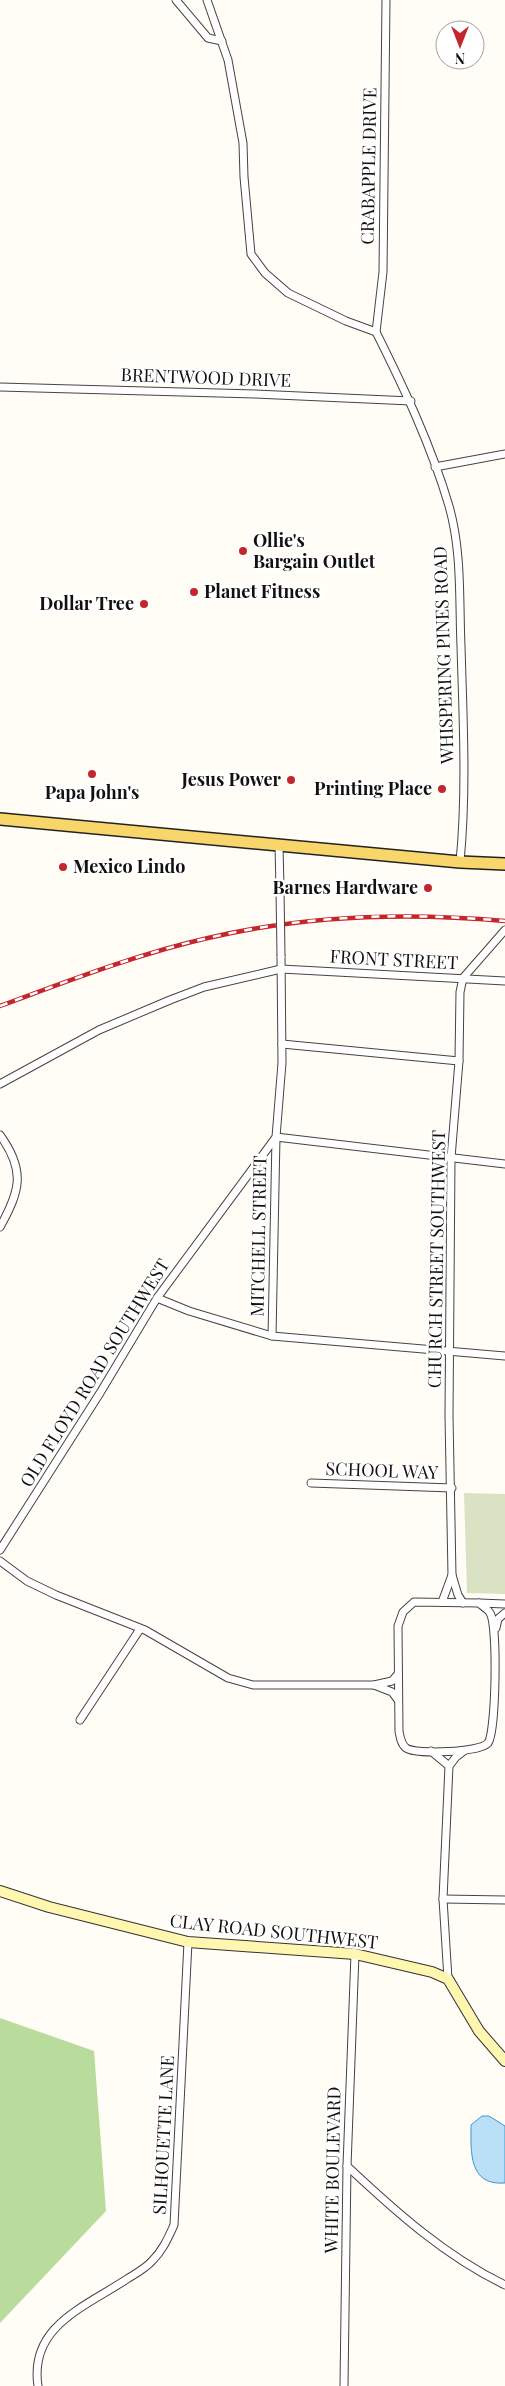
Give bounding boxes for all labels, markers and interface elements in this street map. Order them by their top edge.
north arrow [435,20,485,70]
text: N [455,49,465,68]
street label: CRABAPPLE DRIVE [355,87,381,245]
street label: BRENTWOOD DRIVE [120,362,292,392]
place label: Ollie's Bargain Outlet [253,528,376,573]
marker: Ollie's Bargain Outlet [237,545,249,557]
street label: WHISPERING PINES ROAD [427,546,459,765]
place label: Planet Fitness [204,579,320,603]
marker: Planet Fitness [188,586,200,598]
place label: Dollar Tree [39,591,134,615]
marker: Dollar Tree [138,598,150,610]
place label: Jesus Power [181,767,282,791]
marker: Papa John's [86,768,98,780]
marker: Jesus Power [285,774,297,786]
place label: Printing Place [314,776,432,800]
place label: Papa John's [45,780,139,804]
marker: Printing Place [436,783,448,795]
place label: Mexico Lindo [73,854,185,878]
marker: Mexico Lindo [57,861,69,873]
place label: Barnes Hardware [272,875,418,899]
marker: Barnes Hardware [422,882,434,894]
street label: FRONT STREET [329,944,459,974]
street label: CHURCH STREET SOUTHWEST [422,1130,450,1388]
street label: MITCHELL STREET [245,1155,271,1317]
street label: OLD FLOYD ROAD SOUTHWEST [14,1254,174,1491]
street label: SCHOOL WAY [325,1456,439,1484]
street label: CLAY ROAD SOUTHWEST [169,1908,379,1954]
street label: SILHOUETTE LANE [147,2055,179,2215]
street label: WHITE BOULEVARD [319,2086,345,2255]

